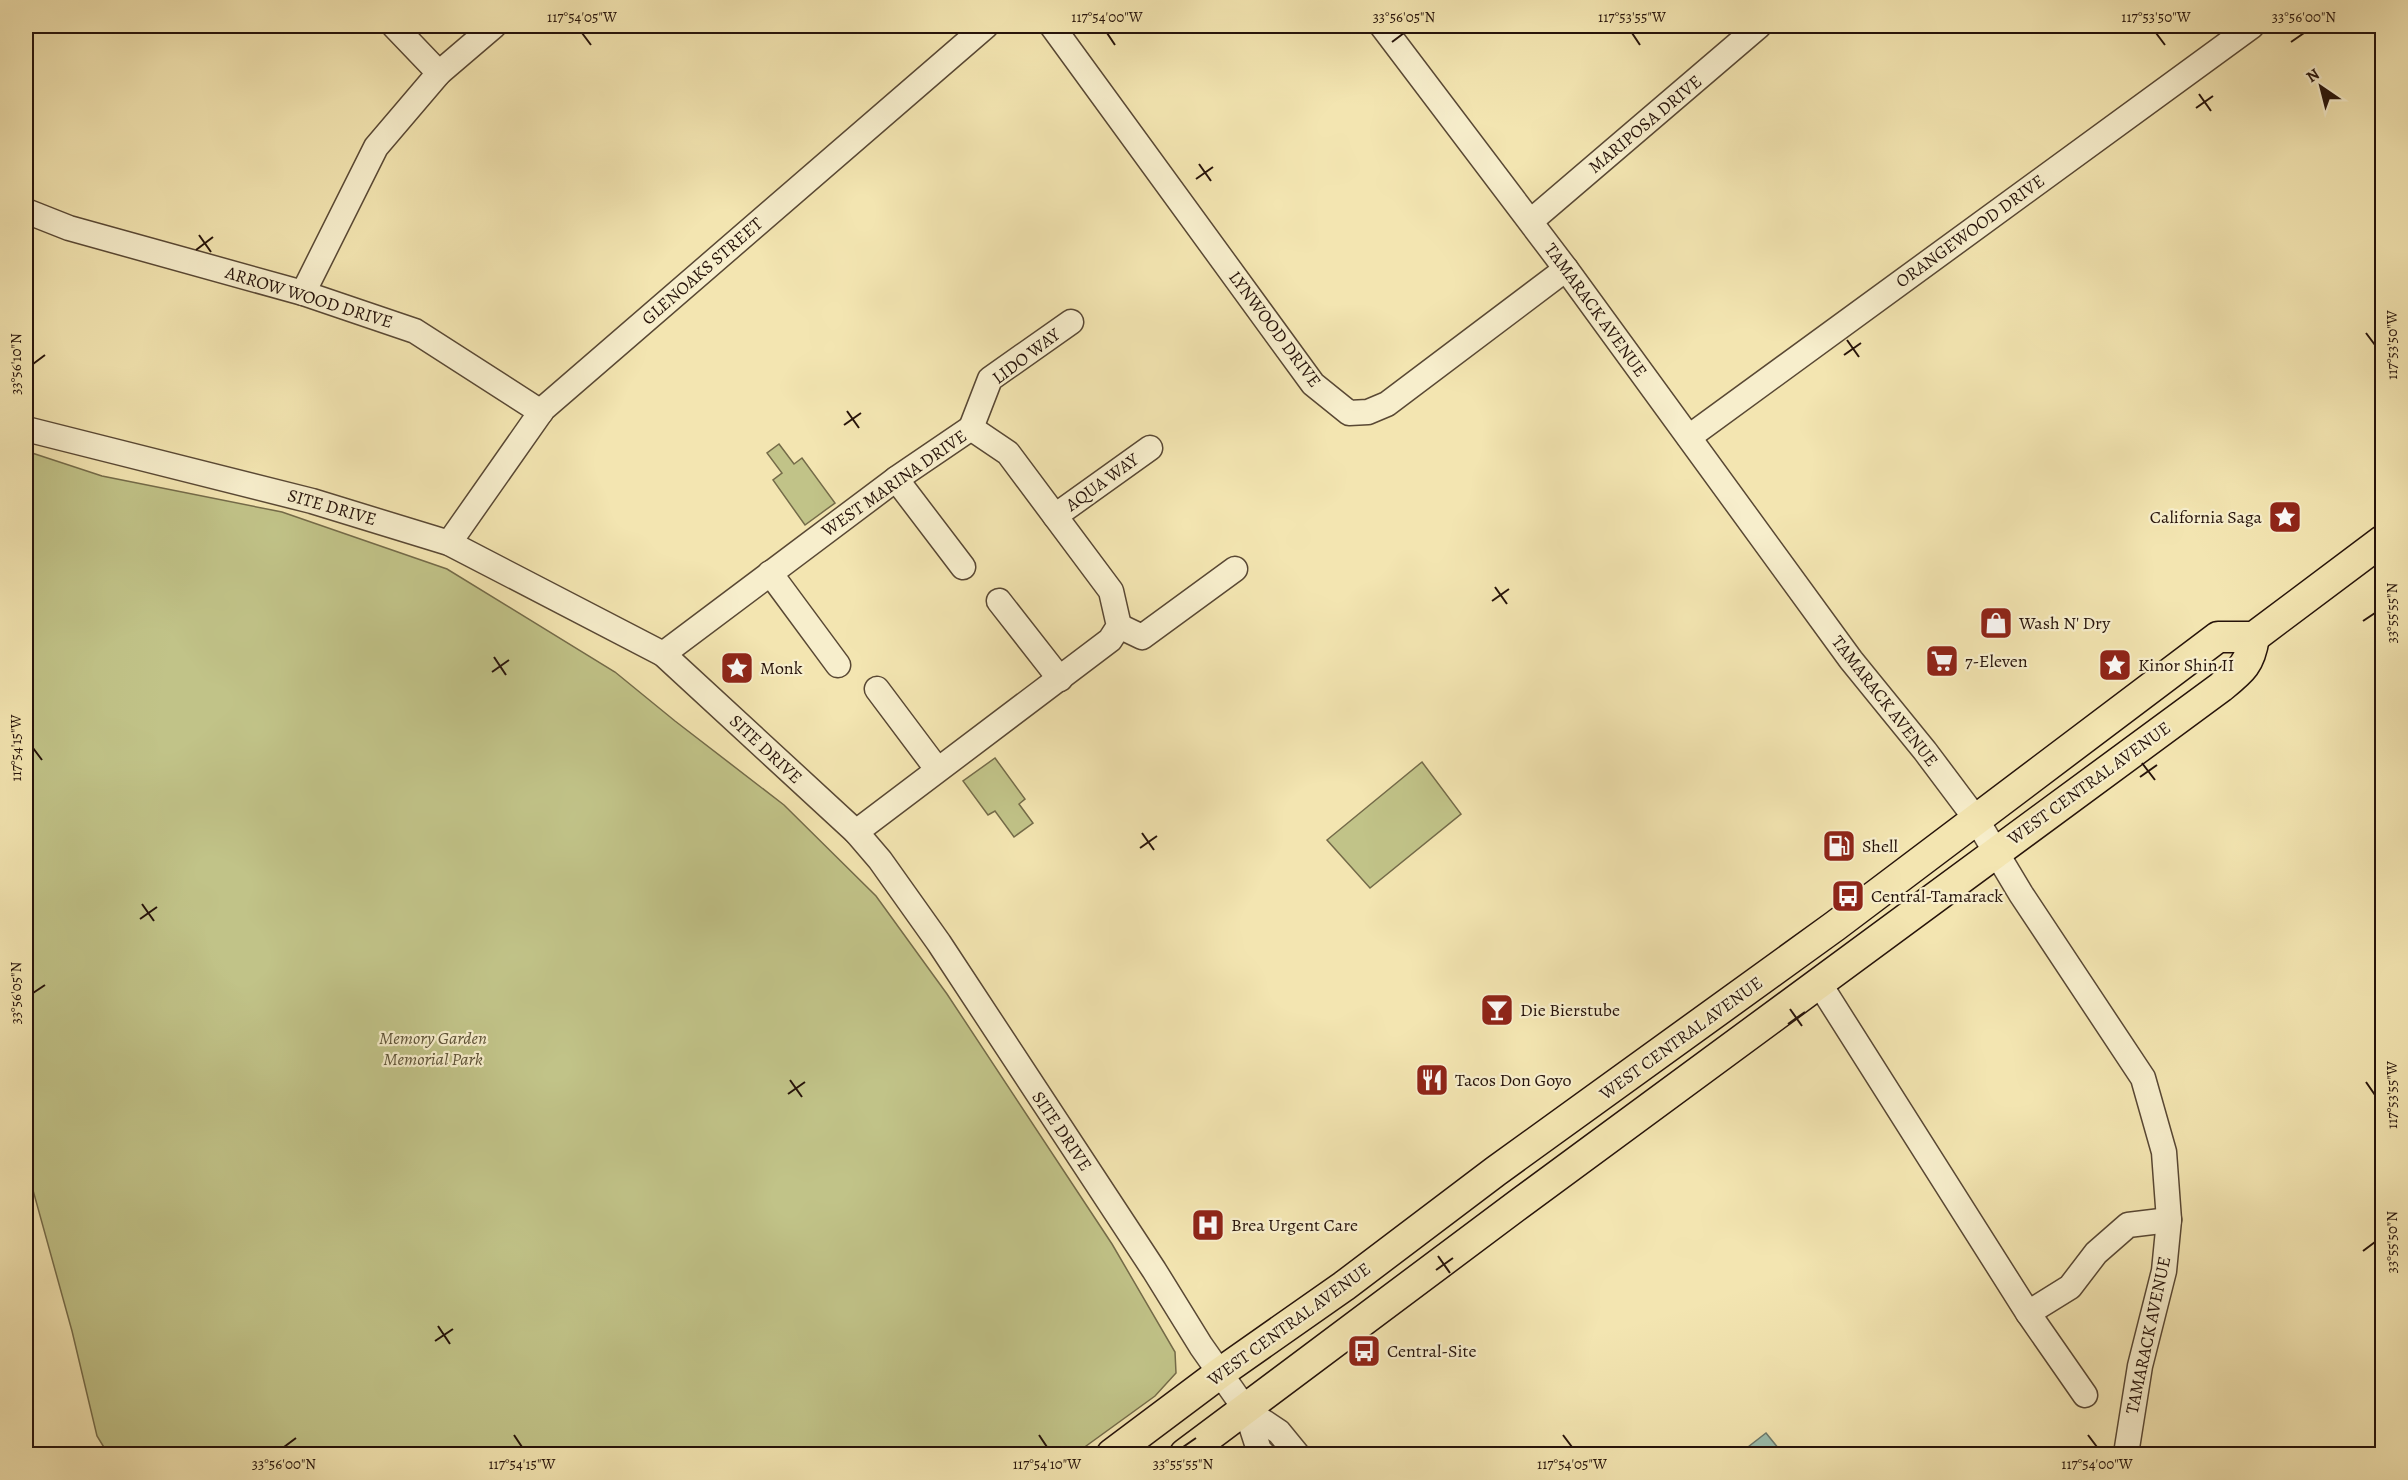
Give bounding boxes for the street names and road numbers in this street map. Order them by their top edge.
street label: MARIPOSA DRIVE [1583,69,1707,179]
street label: ORANGEWOOD DRIVE [1891,169,2049,293]
street label: GLENOAKS STREET [636,212,768,330]
street label: TAMARACK AVENUE [1539,238,1653,382]
street label: ARROW WOOD DRIVE [221,260,396,334]
street label: LYNWOOD DRIVE [1223,266,1327,392]
street label: LIDO WAY [987,322,1066,389]
street label: WEST MARINA DRIVE [816,424,971,543]
street label: AQUA WAY [1060,447,1144,517]
street label: SITE DRIVE [285,483,379,531]
street label: TAMARACK AVENUE [1826,630,1944,772]
street label: SITE DRIVE [724,709,808,789]
street label: WEST CENTRAL AVENUE [2002,716,2175,851]
street label: WEST CENTRAL AVENUE [1594,971,1767,1106]
street label: SITE DRIVE [1026,1086,1098,1176]
street label: TAMARACK AVENUE [2120,1254,2176,1416]
street label: WEST CENTRAL AVENUE [1202,1257,1375,1392]

